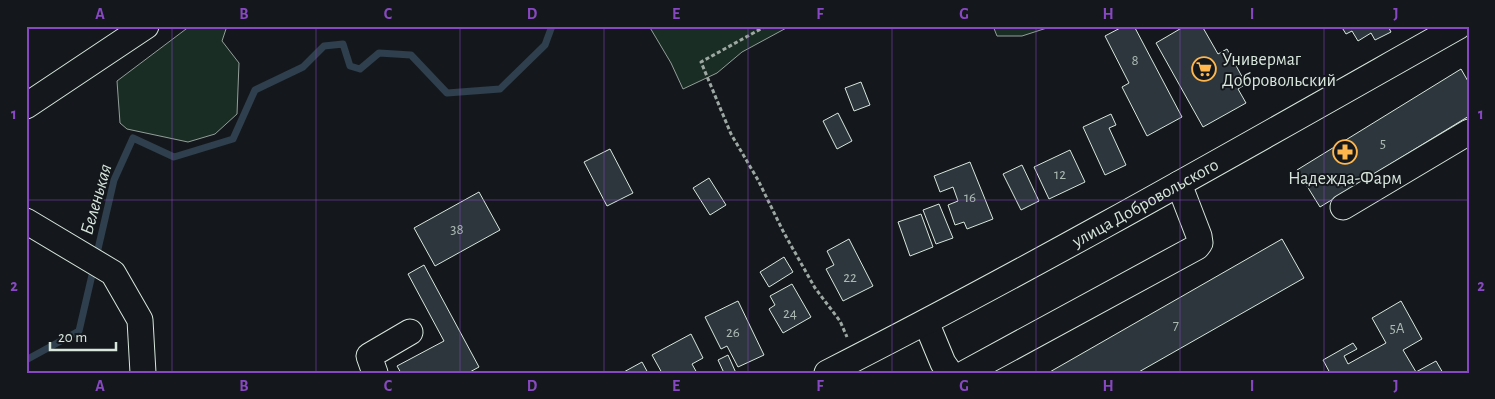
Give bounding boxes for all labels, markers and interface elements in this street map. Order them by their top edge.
text: A [95,6,105,22]
text: B [239,6,249,22]
text: C [384,6,393,22]
text: D [527,6,538,22]
text: E [672,6,680,22]
text: F [816,6,824,22]
text: G [959,6,969,22]
text: H [1102,6,1114,22]
text: I [1250,6,1254,22]
text: J [1393,6,1399,22]
place label: Универмаг Добровольский [1222,51,1336,90]
house number: 8 [1131,53,1139,68]
supermarket icon: Универмаг Добровольский [1191,56,1217,82]
text: 1 [11,106,17,122]
text: 1 [1478,106,1484,122]
house number: 5 [1380,136,1386,151]
pharmacy icon: Надежда-Фарм [1332,139,1358,165]
street label: улица Добровольского [1069,156,1222,252]
water label: Беленькая [77,162,116,237]
house number: 12 [1054,167,1066,182]
place label: Надежда-Фарм [1288,170,1402,188]
house number: 16 [964,190,976,205]
house number: 38 [450,222,464,237]
house number: 22 [843,270,857,285]
text: 2 [10,278,18,294]
text: 2 [1477,278,1485,294]
house number: 24 [783,306,797,321]
house number: 7 [1173,318,1179,333]
scale bar [50,319,116,351]
house number: 5А [1389,321,1405,336]
house number: 26 [726,325,740,340]
text: 20 m [58,330,87,345]
text: A [95,378,105,394]
text: B [239,378,249,394]
text: C [384,378,393,394]
text: D [527,378,538,394]
text: E [672,378,680,394]
text: F [816,378,824,394]
text: G [959,378,969,394]
text: H [1102,378,1114,394]
text: I [1250,378,1254,394]
text: J [1393,378,1399,394]

